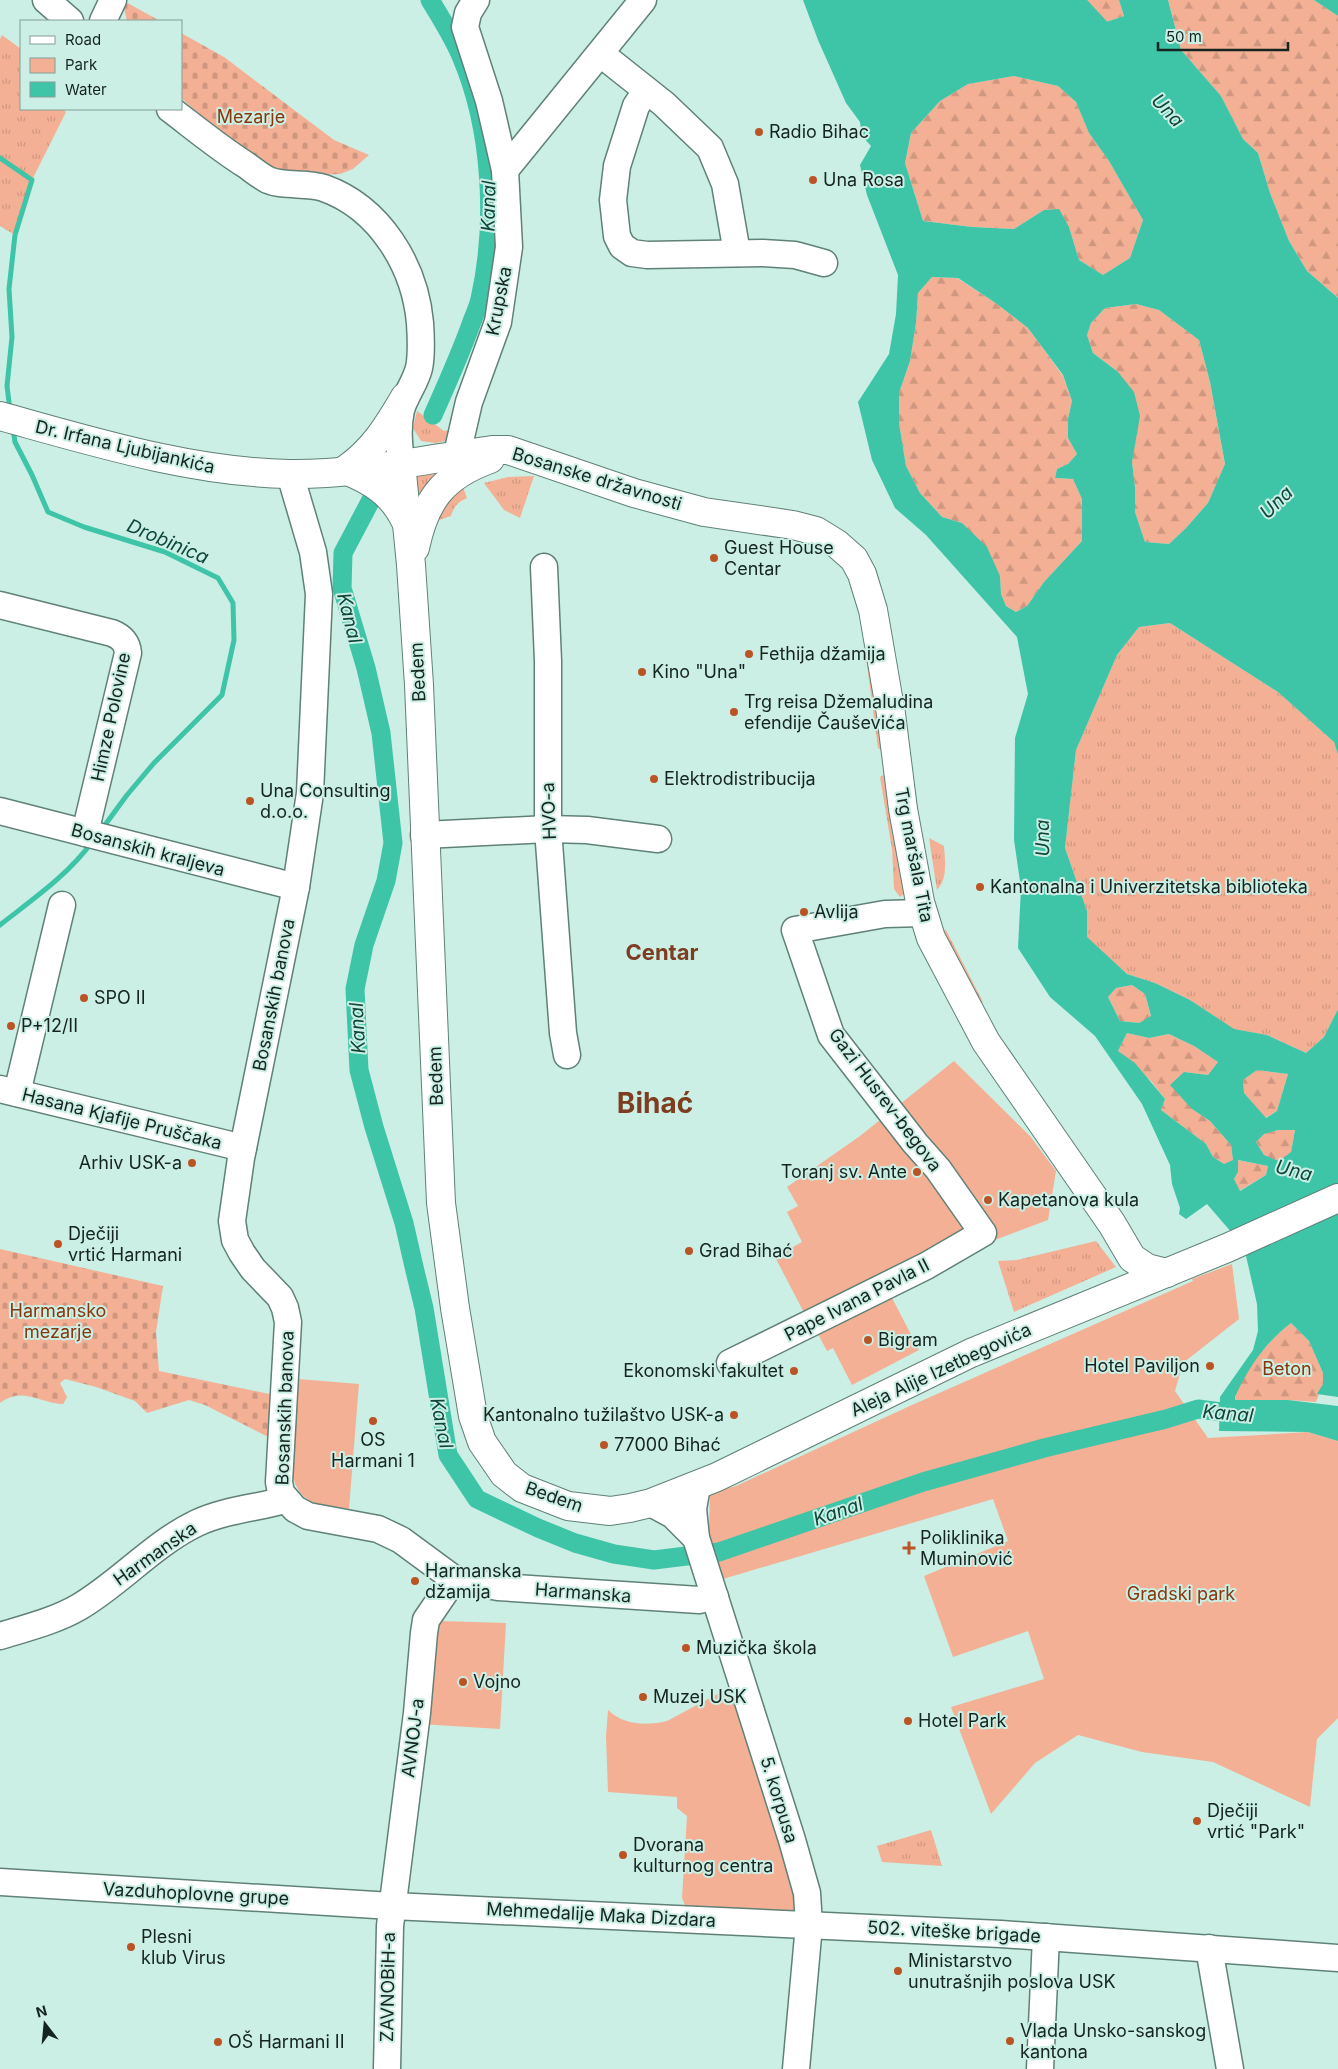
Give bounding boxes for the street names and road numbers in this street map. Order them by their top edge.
street label: Krupska [482,265,515,337]
street label: Dr. Irfana Ljubijankića [33,416,217,477]
street label: Bosanske državnosti [510,443,684,514]
street label: Bedem [405,642,430,702]
street label: Himze Polovine [87,650,134,783]
street label: HVO-a [537,782,560,840]
street label: Trg maršala Tita [891,786,938,924]
street label: Bosanskih kraljeva [69,819,227,880]
street label: Bosanskih banova [248,917,299,1073]
street label: Gazi Husrev-begova [825,1024,946,1175]
street label: Bedem [424,1046,447,1106]
street label: Hasana Kjafije Pruščaka [20,1083,224,1154]
street label: Pape Ivana Pavla II [781,1254,933,1345]
street label: Aleja Alije Izetbegovića [847,1318,1034,1421]
street label: Bosanskih banova [271,1330,298,1486]
street label: Bedem [523,1477,586,1516]
street label: Harmanska [109,1517,200,1590]
street label: Harmanska [534,1579,632,1606]
street label: AVNOJ-a [397,1697,428,1779]
street label: 5. korpusa [756,1754,803,1846]
street label: Vazduhoplovne grupe [102,1878,290,1909]
street label: Mehmedalije Maka Dizdara [486,1898,716,1931]
street label: 502. viteške brigade [867,1916,1041,1947]
street label: ZAVNOBiH-a [376,1932,399,2042]

